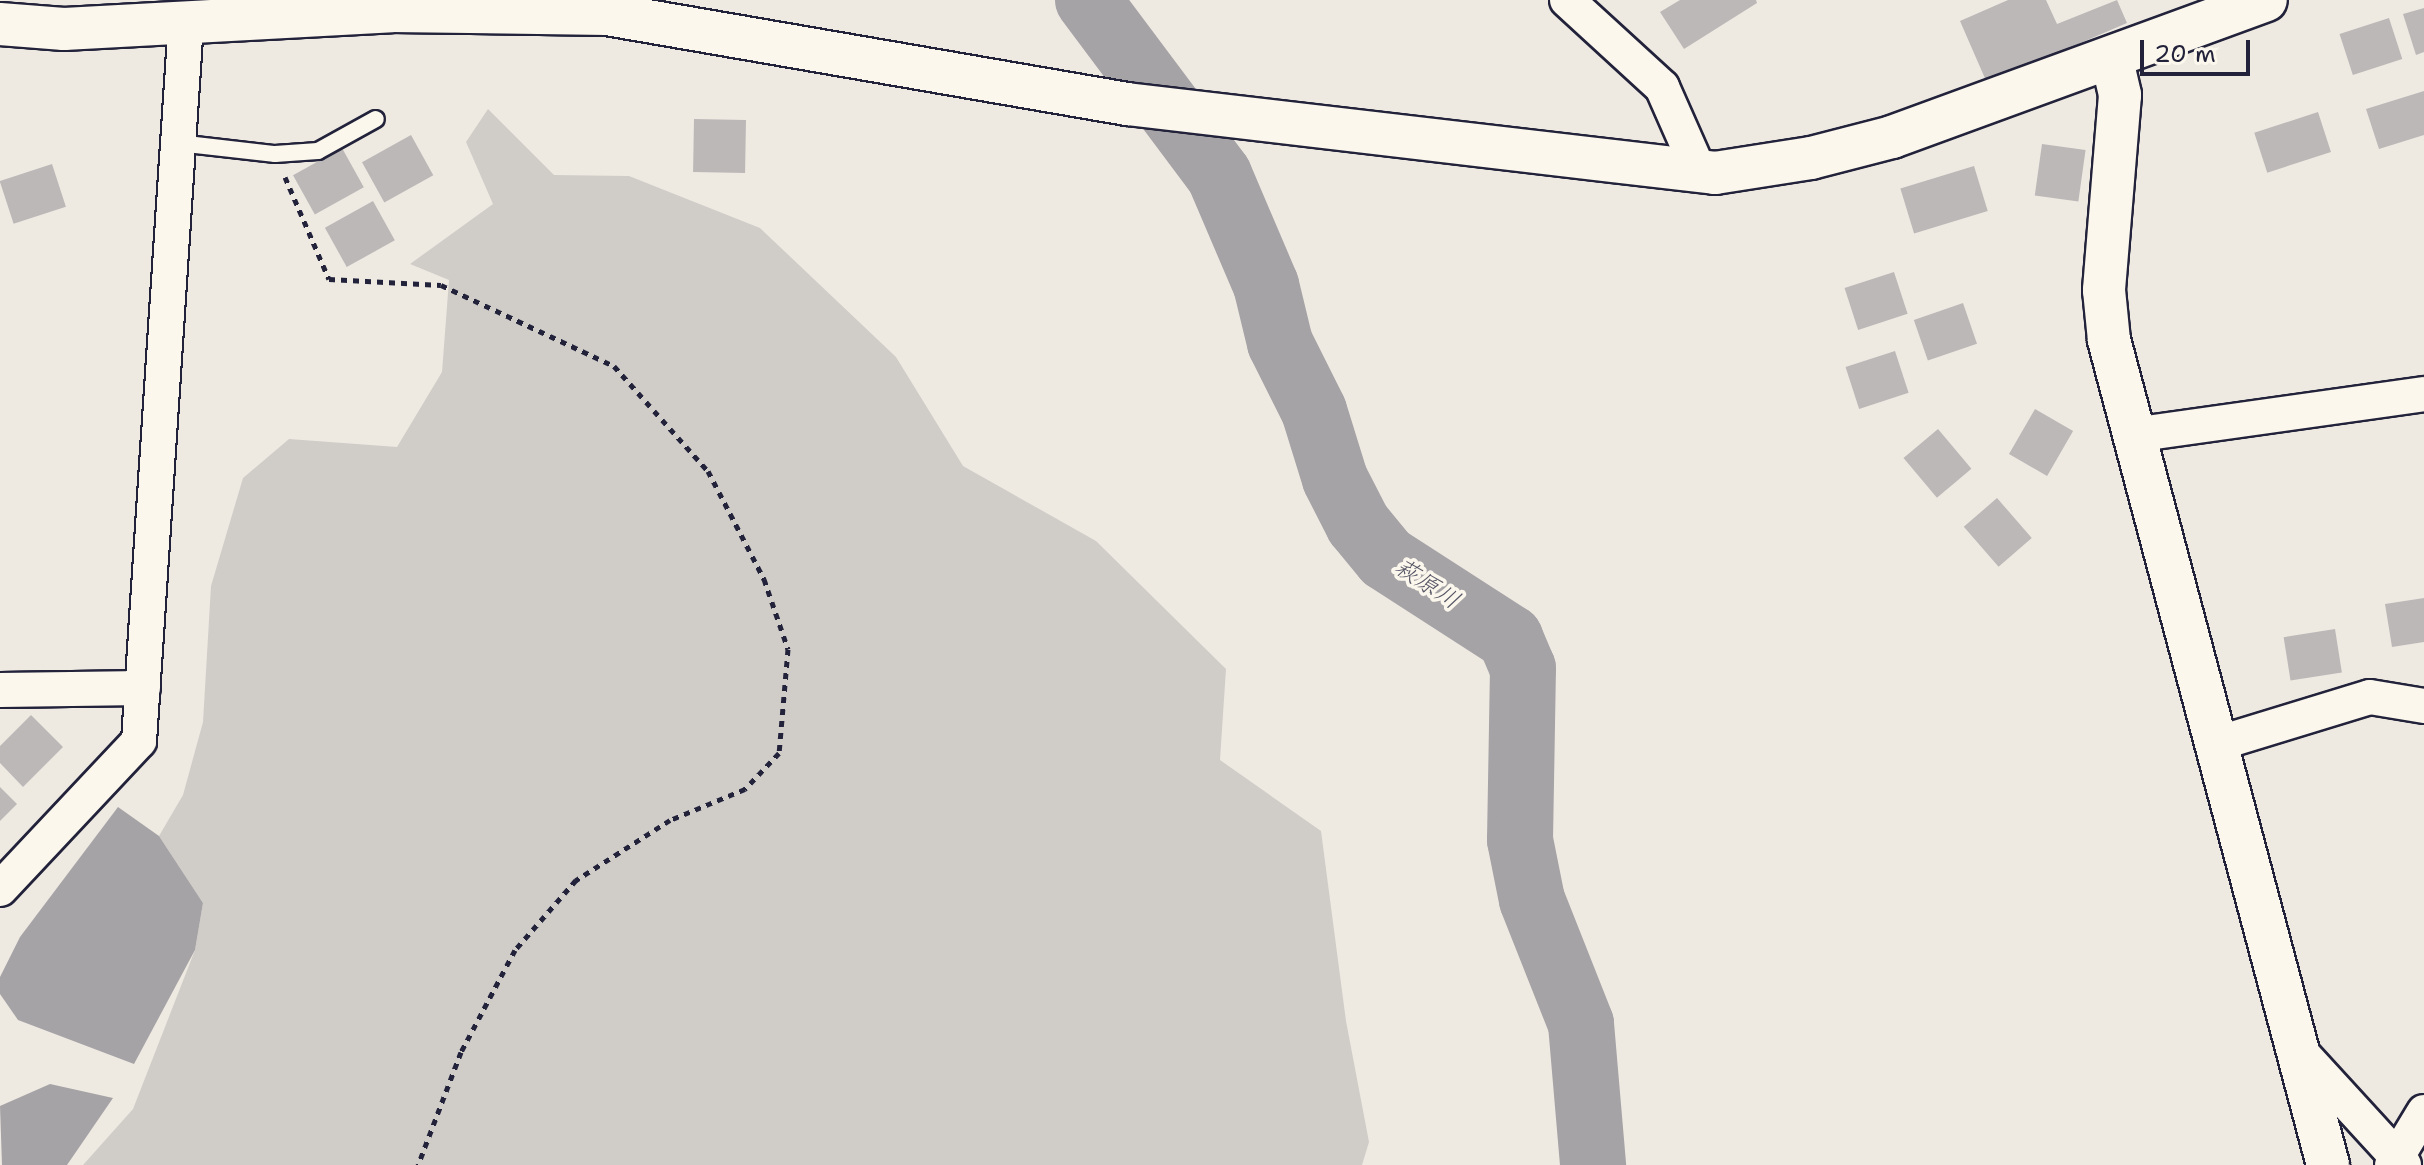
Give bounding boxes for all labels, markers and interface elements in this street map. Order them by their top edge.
scale bar [2144,24,2254,74]
text: 20 m [2154,38,2216,70]
water label: 萩原川 [1389,552,1465,616]

